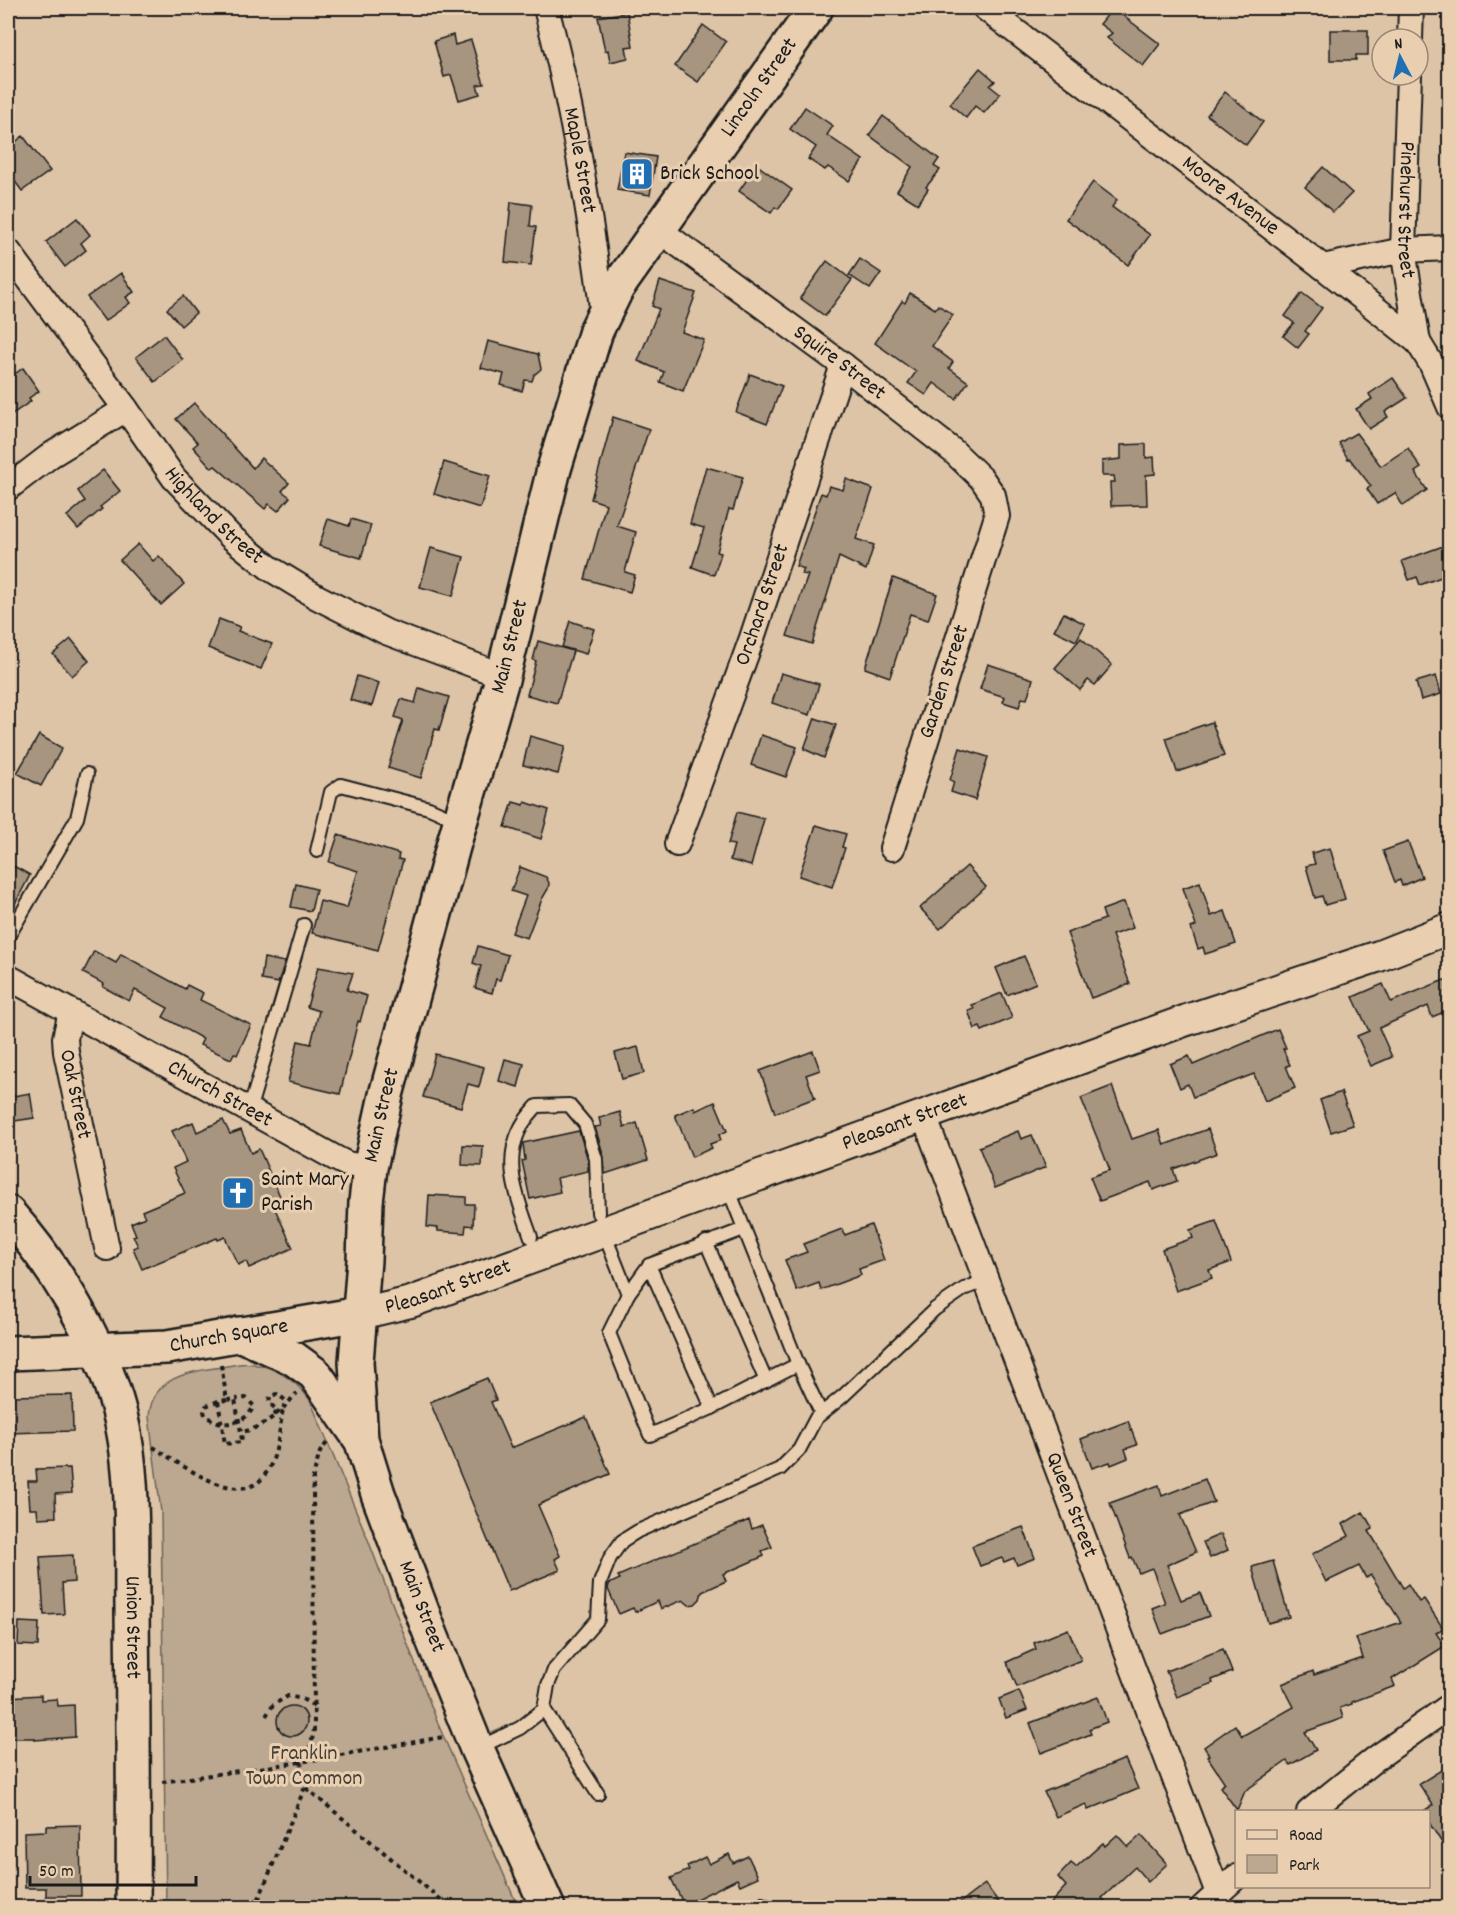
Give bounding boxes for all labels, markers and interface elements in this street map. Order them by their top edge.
north arrow [1370,27,1430,87]
street label: Lincoln Street [713,31,806,144]
text: N [1393,33,1404,56]
street label: Maple Street [554,105,604,215]
street label: Pinehurst Street [1387,141,1423,281]
street label: Moore Avenue [1175,148,1286,243]
building icon: Brick School [619,156,655,192]
place label: Brick School [660,159,759,190]
street label: Squire Street [786,318,892,408]
street label: Highland Street [156,461,270,573]
street label: Orchard Street [728,540,798,670]
street label: Main Street [483,596,537,697]
street label: Garden Street [912,621,978,743]
street label: Oak Street [50,1047,99,1142]
street label: Church Street [161,1052,278,1136]
street label: Main Street [356,1065,408,1165]
street label: Pleasant Street [838,1085,972,1159]
place label: Saint Mary Parish [261,1165,350,1221]
church icon: Saint Mary Parish [220,1175,256,1211]
street label: Pleasant Street [382,1251,515,1323]
street label: Church Square [167,1311,291,1362]
street label: Queen Street [1037,1448,1105,1562]
street label: Main Street [389,1557,453,1657]
street label: Union Street [116,1576,148,1679]
park label: Franklin Town Common [246,1739,362,1795]
legend [1235,1810,1430,1888]
text: Road [1289,1824,1323,1849]
scale bar [30,1849,196,1887]
text: Park [1289,1854,1320,1879]
text: 50 m [39,1860,74,1885]

